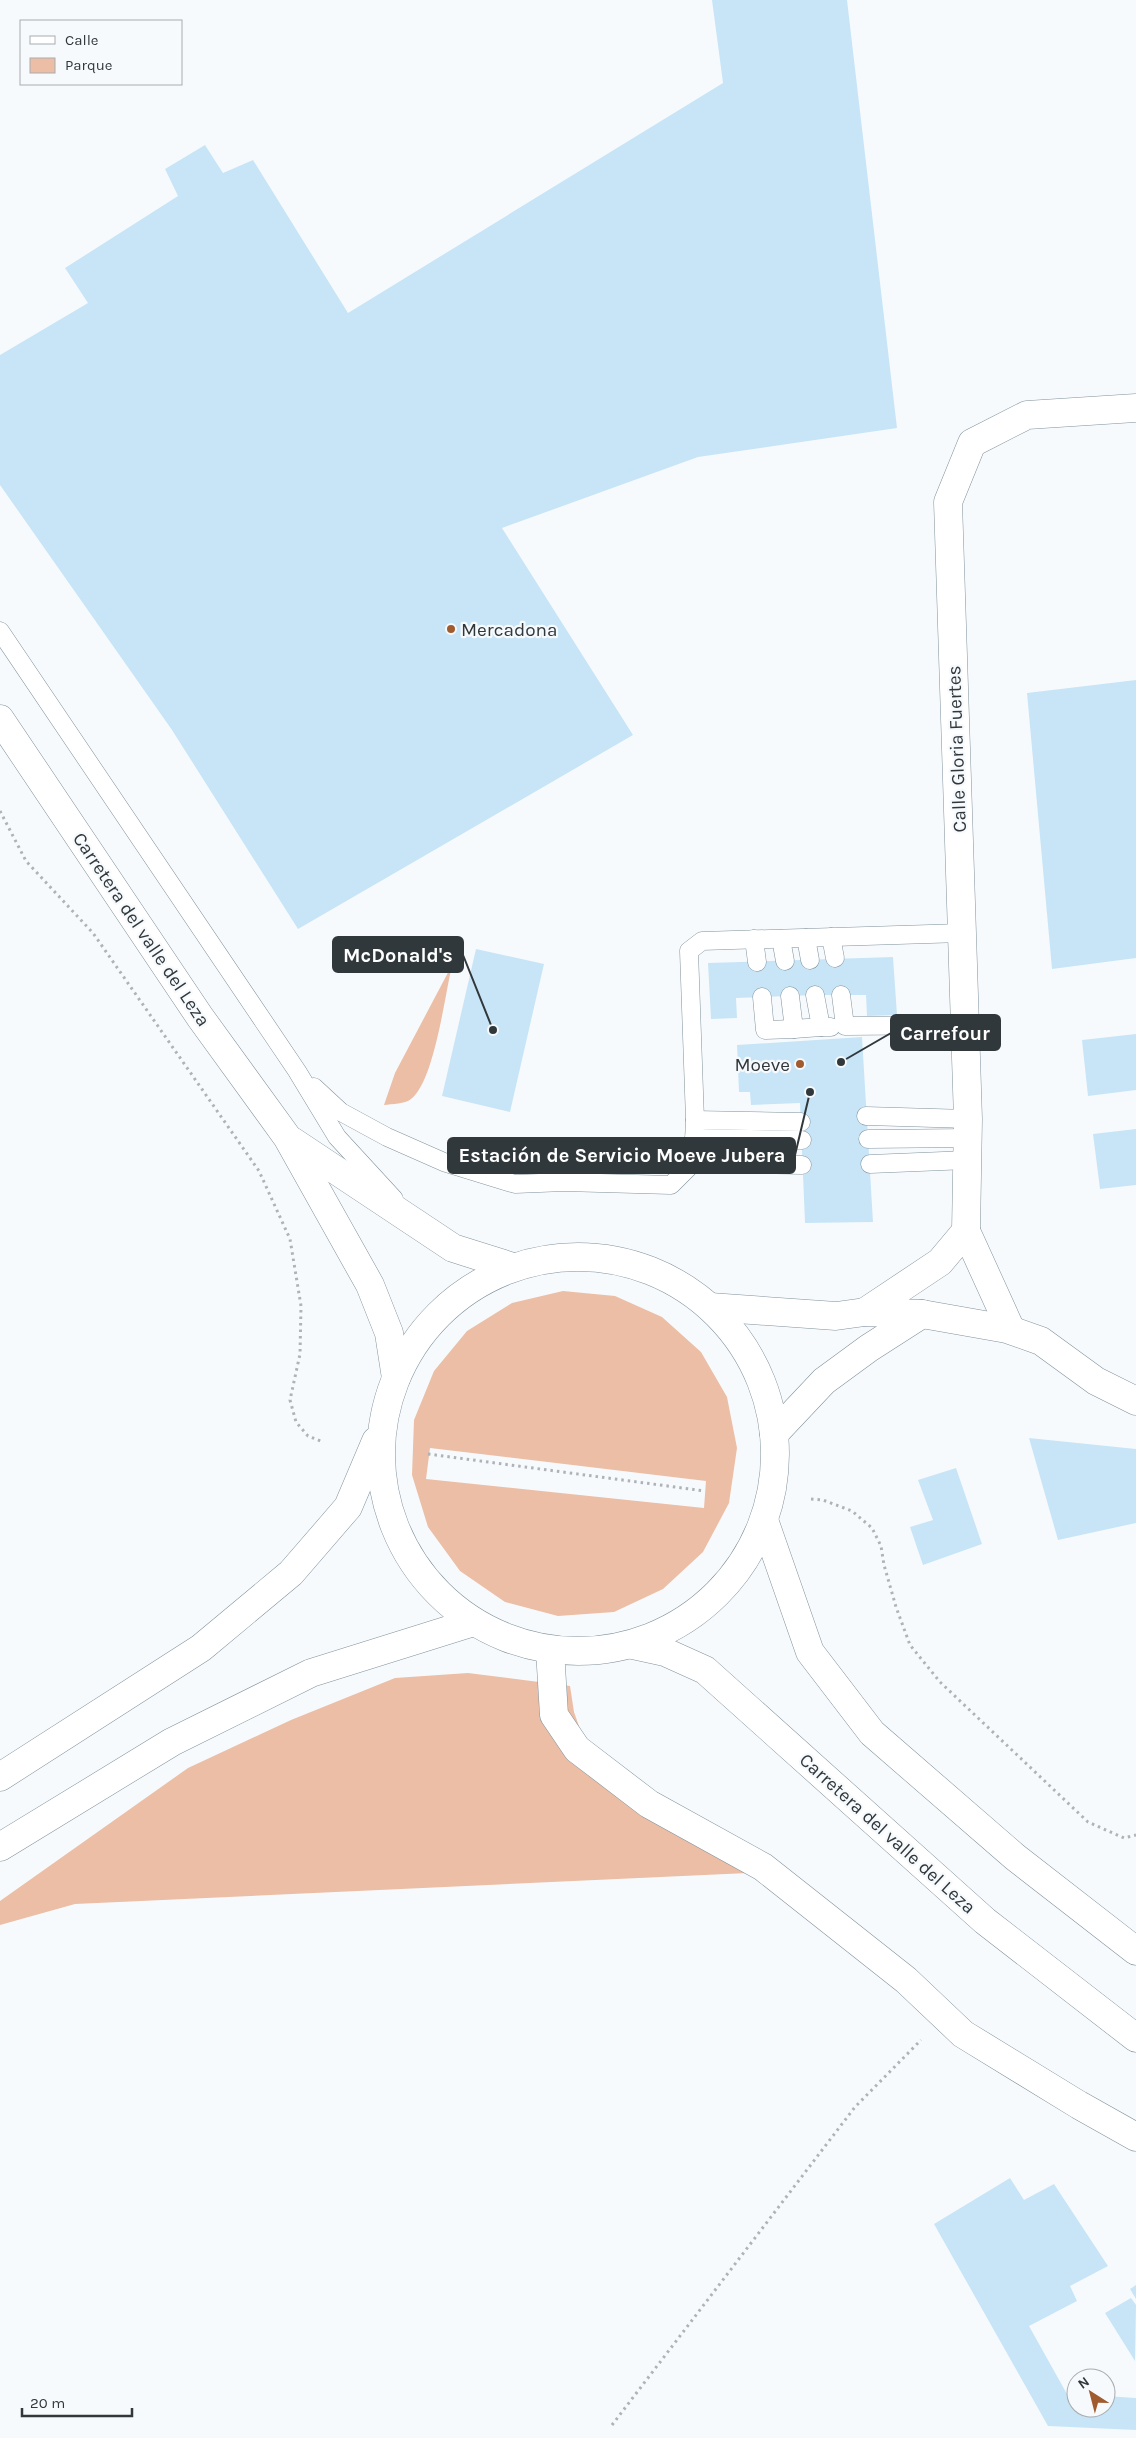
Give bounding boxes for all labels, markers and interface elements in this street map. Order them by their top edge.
legend [20,20,182,85]
text: Calle [65,31,99,49]
text: Parque [65,56,113,74]
place label: Mercadona [461,619,558,641]
marker: Mercadona [445,623,457,635]
street label: Calle Gloria Fuertes [943,665,971,833]
street label: Carretera del valle del Leza [68,828,214,1031]
callout: McDonald's [333,937,463,972]
text: McDonald's [343,944,453,967]
callout: Carrefour [891,1015,1000,1050]
text: Carrefour [900,1022,990,1045]
place label: Moeve [734,1054,790,1076]
marker: Moeve [794,1058,806,1070]
callout: Estación de Servicio Moeve Jubera [448,1138,795,1173]
text: Estación de Servicio Moeve Jubera [459,1144,785,1167]
street label: Carretera del valle del Leza [795,1749,980,1919]
north arrow [1066,2368,1116,2418]
text: N [1075,2373,1093,2393]
scale bar [22,2386,132,2418]
text: 20 m [30,2394,65,2412]

